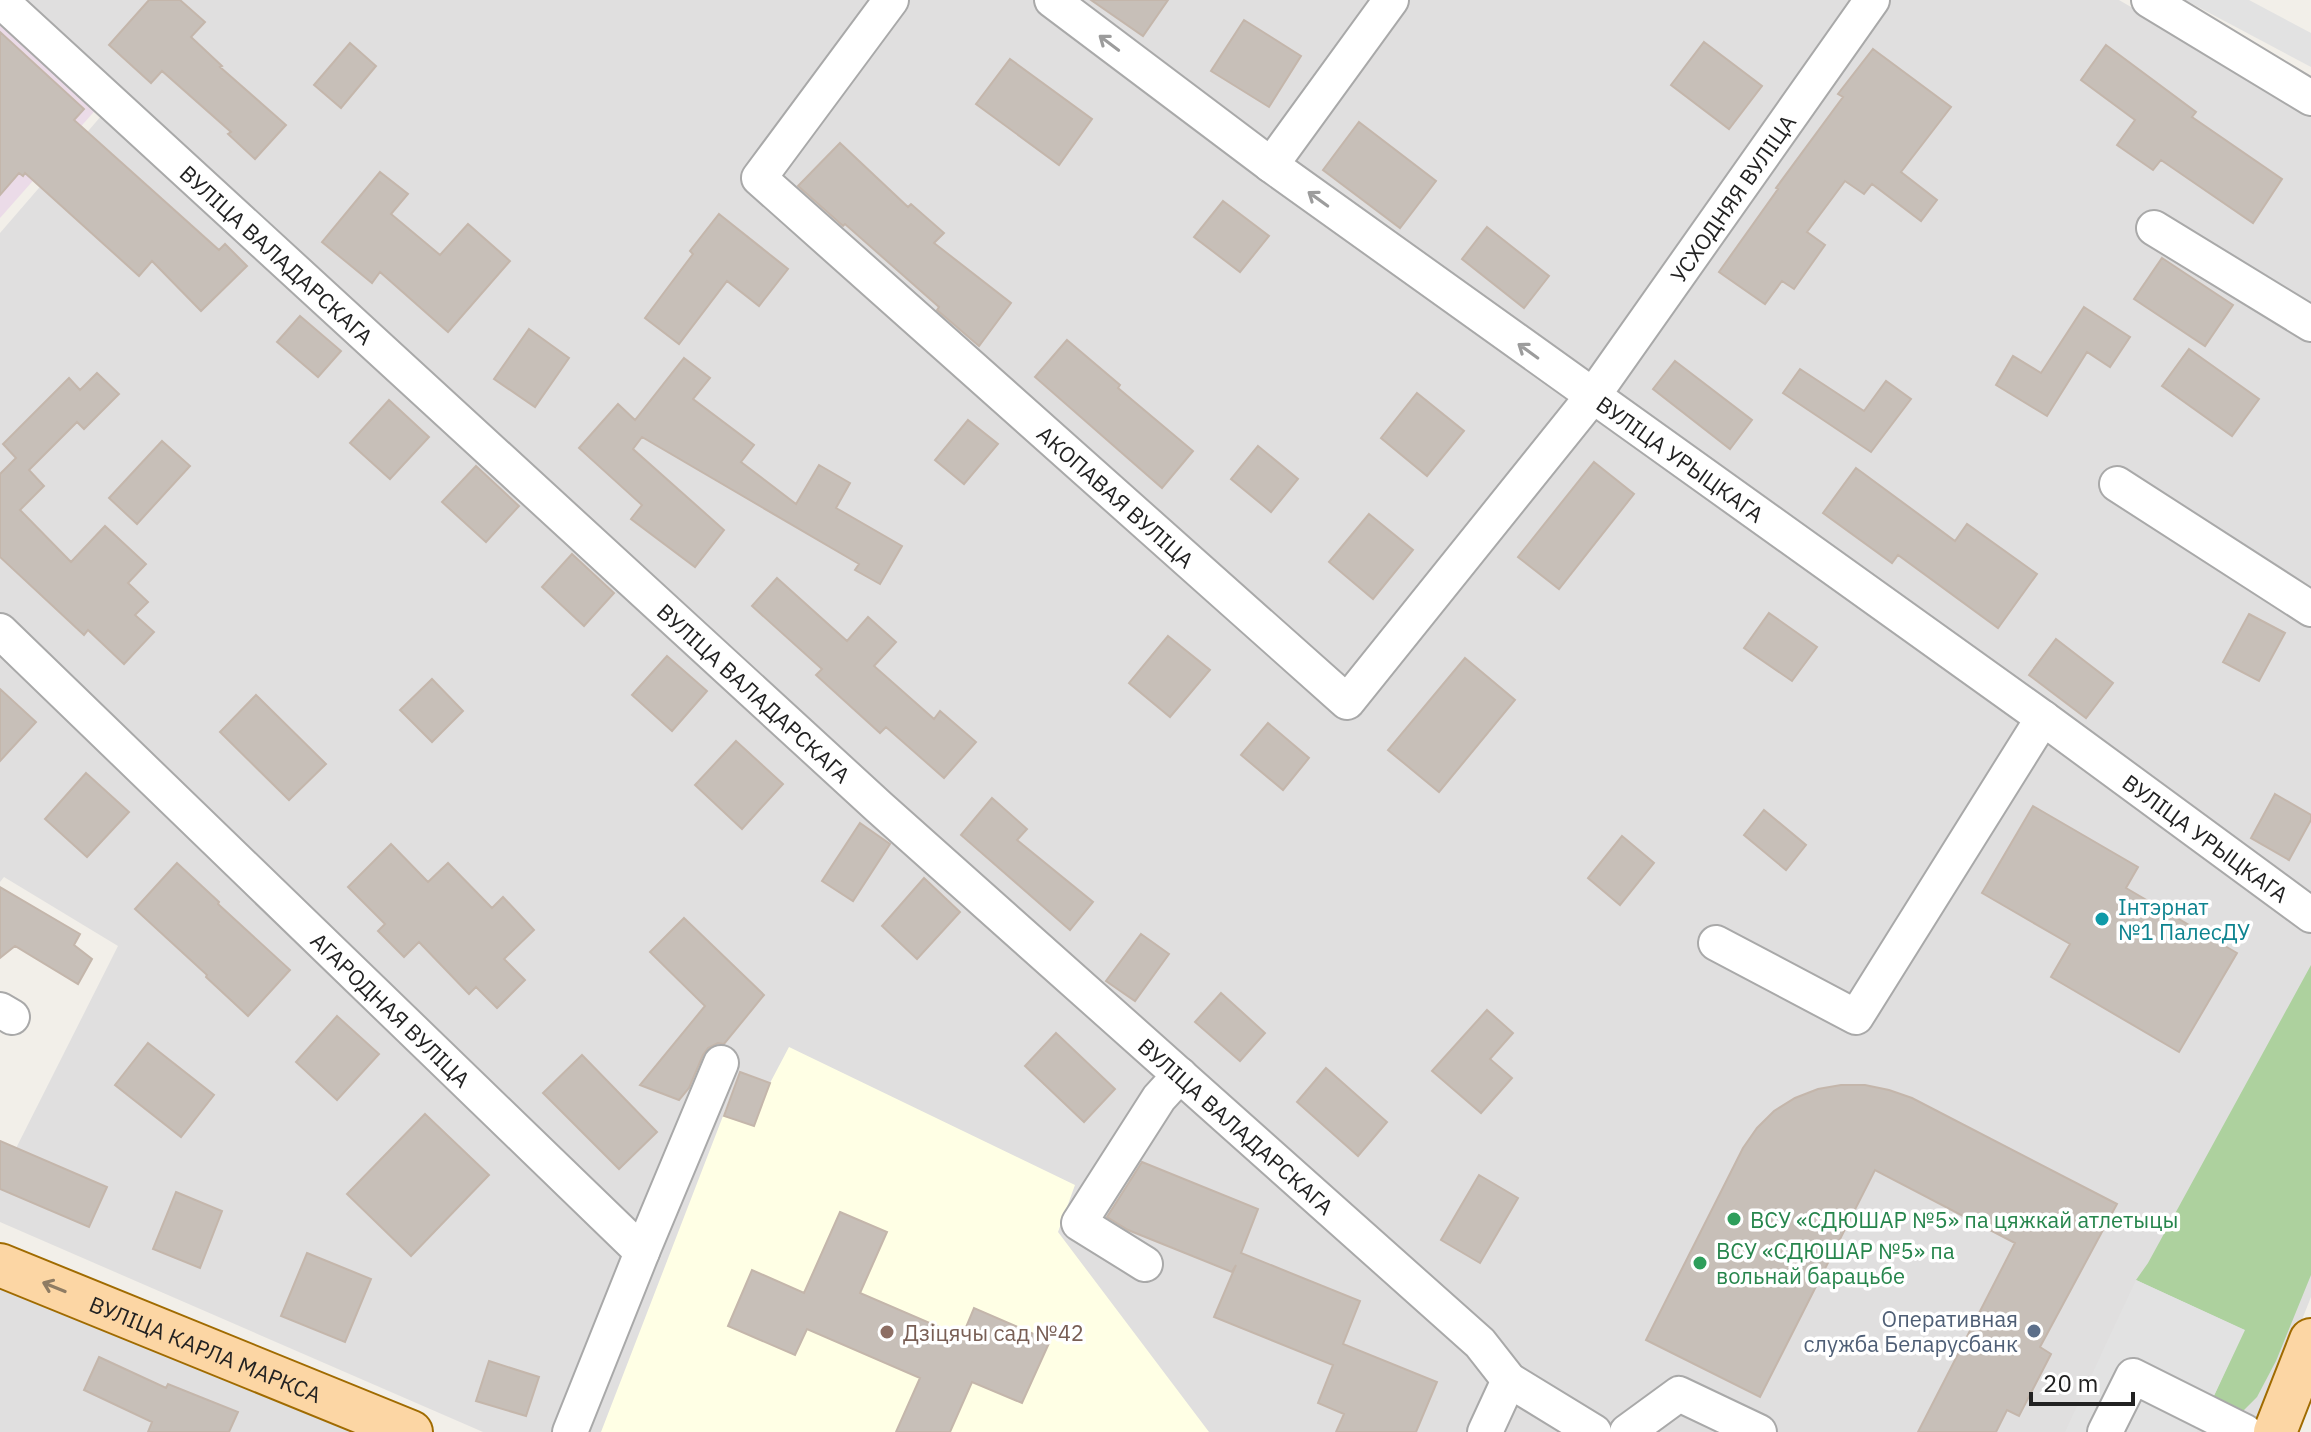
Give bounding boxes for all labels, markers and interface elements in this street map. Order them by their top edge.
one-way arrow [1099,35,1121,52]
street label: УСХОДНЯЯ ВУЛІЦА [1663,108,1802,288]
street label: ВУЛІЦА ВАЛАДАРСКАГА [174,158,380,350]
one-way arrow [1307,190,1329,207]
one-way arrow [1518,343,1540,359]
street label: ВУЛІЦА УРЫЦКАГА [1591,389,1770,528]
street label: АКОПАВАЯ ВУЛІЦА [1032,419,1201,574]
street label: ВУЛІЦА ВАЛАДАРСКАГА [652,597,857,789]
street label: ВУЛІЦА УРЫЦКАГА [2117,767,2295,908]
place label: Інтэрнат №1 ПалесДУ [2118,892,2250,946]
marker: Інтэрнат №1 ПалесДУ [2093,910,2111,928]
street label: АГАРОДНАЯ ВУЛІЦА [305,926,477,1093]
street label: ВУЛІЦА ВАЛАДАРСКАГА [1132,1031,1340,1220]
place label: ВСУ «СДЮШАР №5» па цяжкай атлетыцы [1750,1205,2178,1234]
marker: ВСУ «СДЮШАР №5» па цяжкай атлетыцы [1725,1210,1743,1228]
place label: ВСУ «СДЮШАР №5» па вольнай барацьбе [1716,1236,1955,1290]
marker: ВСУ «СДЮШАР №5» па вольнай барацьбе [1691,1254,1709,1272]
one-way arrow [42,1279,67,1293]
street label: ВУЛІЦА КАРЛА МАРКСА [85,1289,326,1409]
place label: Оперативная служба Беларусбанк [1803,1304,2018,1358]
place label: Дзіцячы сад №42 [903,1318,1084,1347]
marker: Оперативная служба Беларусбанк [2025,1322,2043,1340]
marker: Дзіцячы сад №42 [878,1323,896,1341]
scale bar [2031,1356,2133,1406]
text: 20 m [2043,1367,2098,1399]

